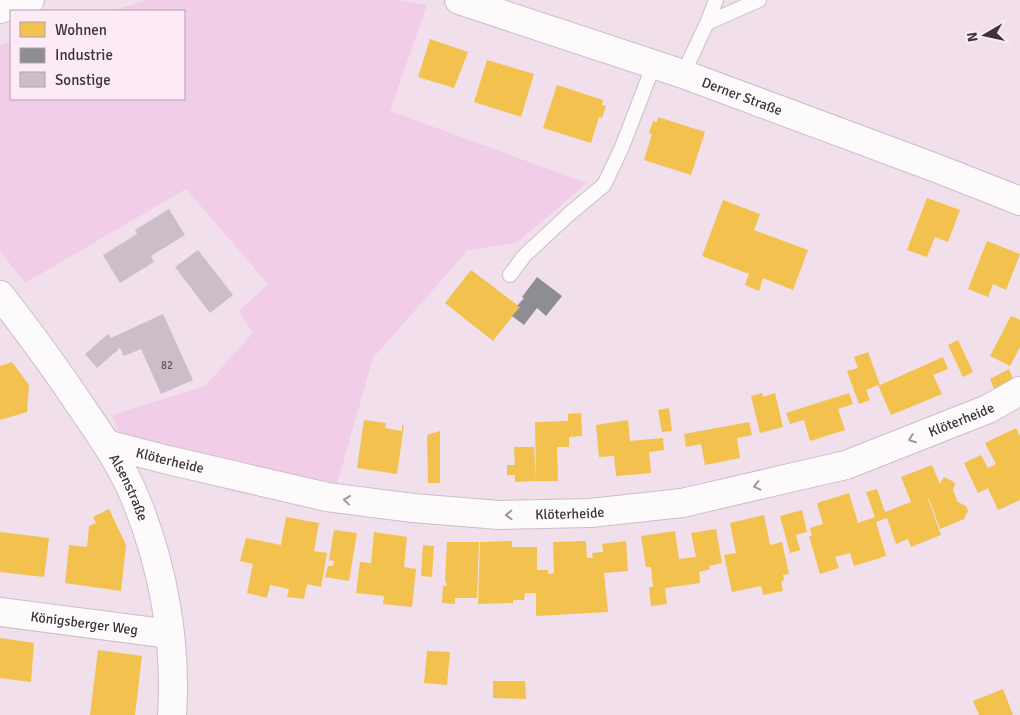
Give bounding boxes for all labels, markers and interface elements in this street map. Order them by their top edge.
legend [10,10,185,100]
north arrow [960,10,1010,60]
text: Wohnen [55,21,107,39]
text: N [963,31,982,43]
text: Industrie [55,46,113,64]
text: Sonstige [55,71,111,89]
street label: Derner Straße [699,74,785,119]
house number: 82 [161,359,173,372]
street label: Klöterheide [926,399,998,441]
one-way arrow [908,433,917,443]
street label: Klöterheide [134,444,205,477]
street label: Alsenstraße [105,451,151,523]
one-way arrow [752,480,761,491]
one-way arrow [343,495,351,506]
street label: Klöterheide [535,503,605,523]
one-way arrow [505,510,512,520]
street label: Königsberger Weg [29,608,139,639]

